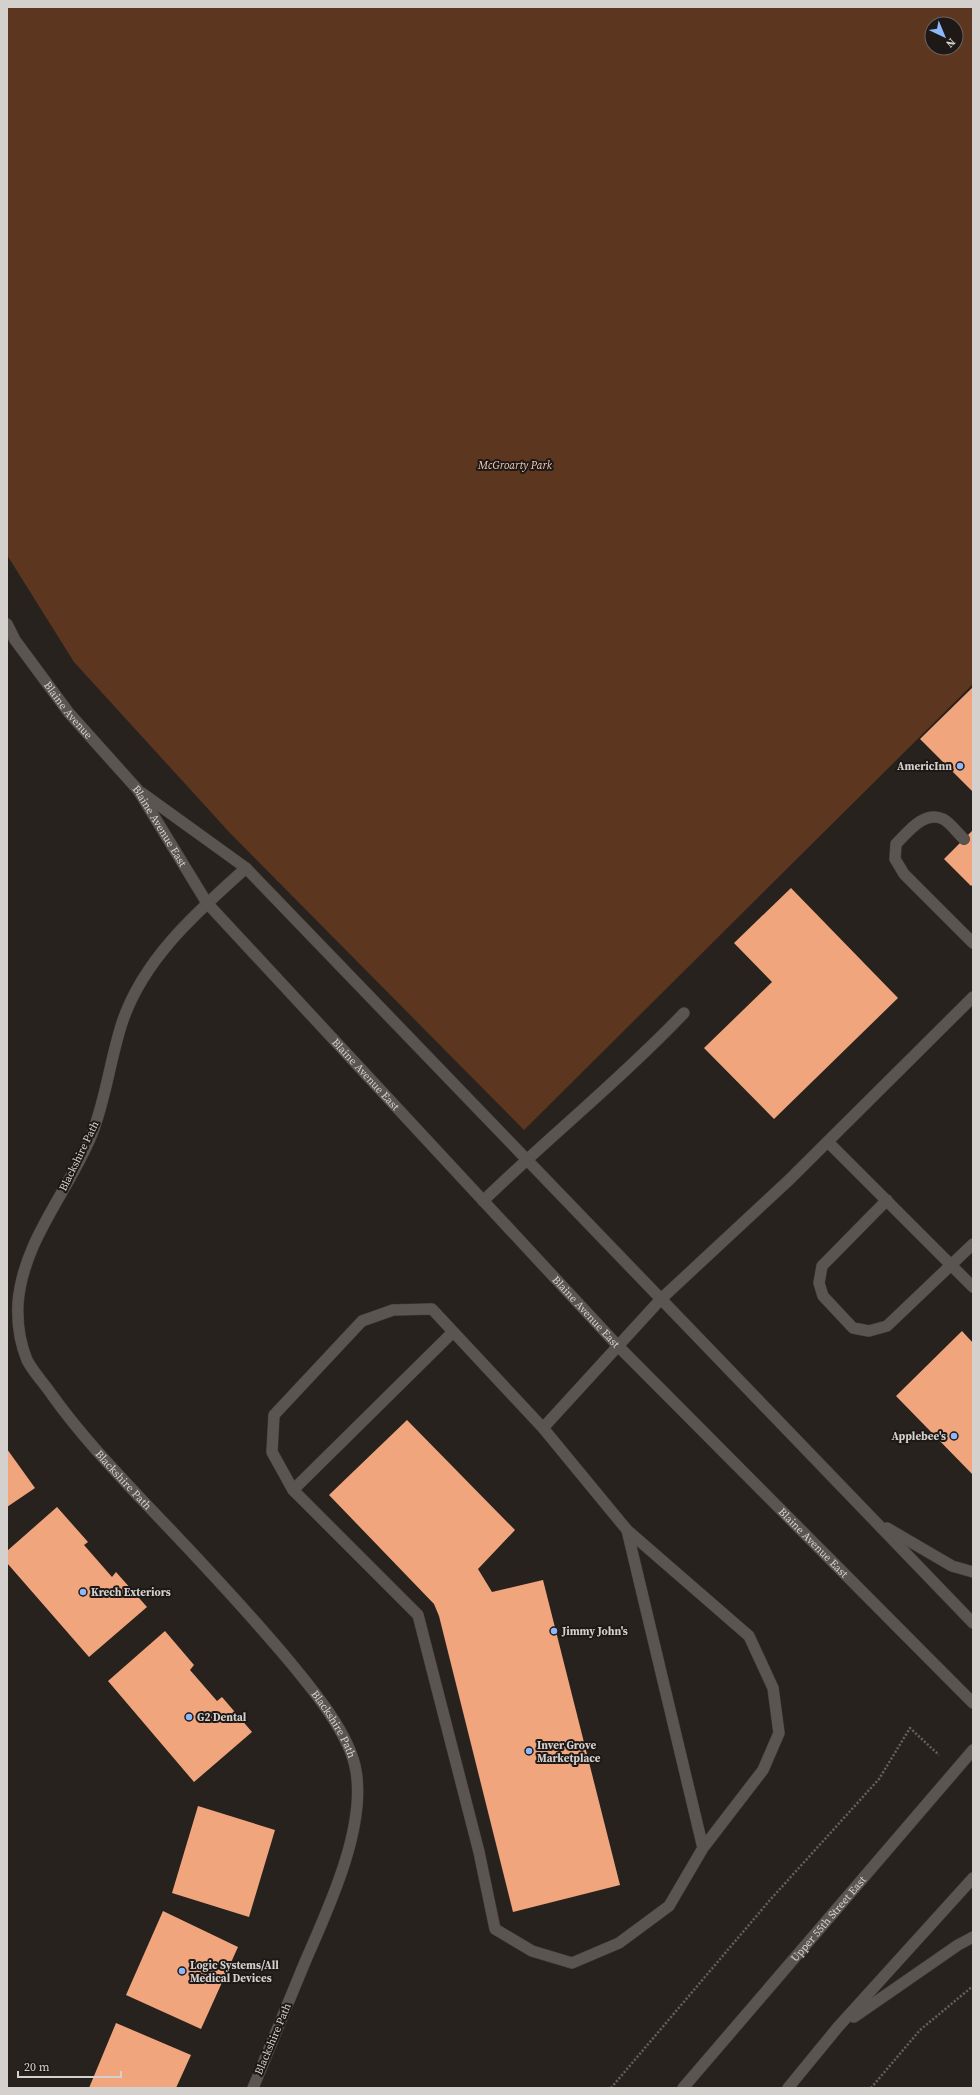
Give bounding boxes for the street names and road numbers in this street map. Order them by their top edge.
street label: Blaine Avenue [41,678,96,742]
street label: Blaine Avenue East [129,782,191,870]
street label: Blaine Avenue East [329,1035,403,1114]
street label: Blackshire Path [56,1118,103,1194]
street label: Blaine Avenue East [549,1272,624,1351]
street label: Blackshire Path [92,1447,155,1513]
street label: Blaine Avenue East [775,1504,852,1581]
street label: Blackshire Path [308,1687,360,1760]
street label: Upper 55th Street East [787,1872,870,1965]
street label: Blackshire Path [251,2001,295,2077]

